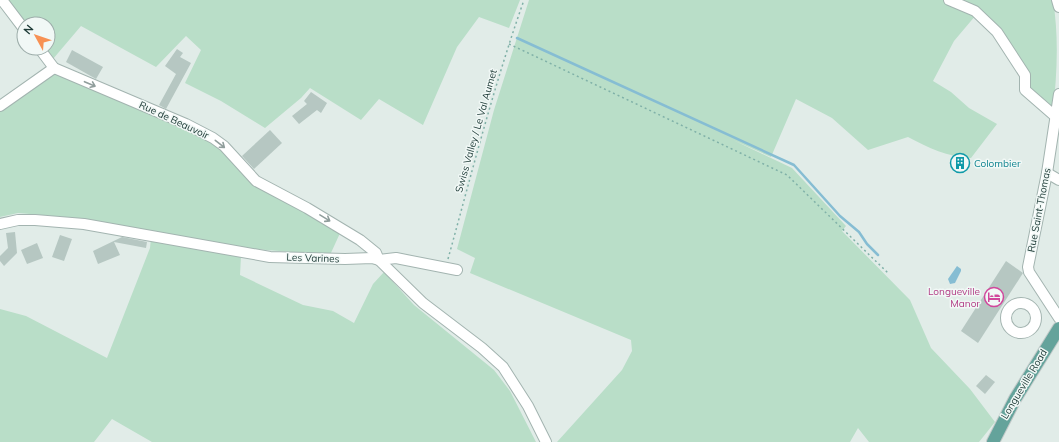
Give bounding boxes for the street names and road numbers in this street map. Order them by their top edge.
street label: Swiss Valley / Le Val Aumet [452,68,500,194]
street label: Rue de Beauvoir [137,98,211,142]
street label: Rue Saint-Thomas [1024,167,1054,253]
street label: Les Varines [286,251,340,265]
street label: Longueville Road [998,347,1050,421]

